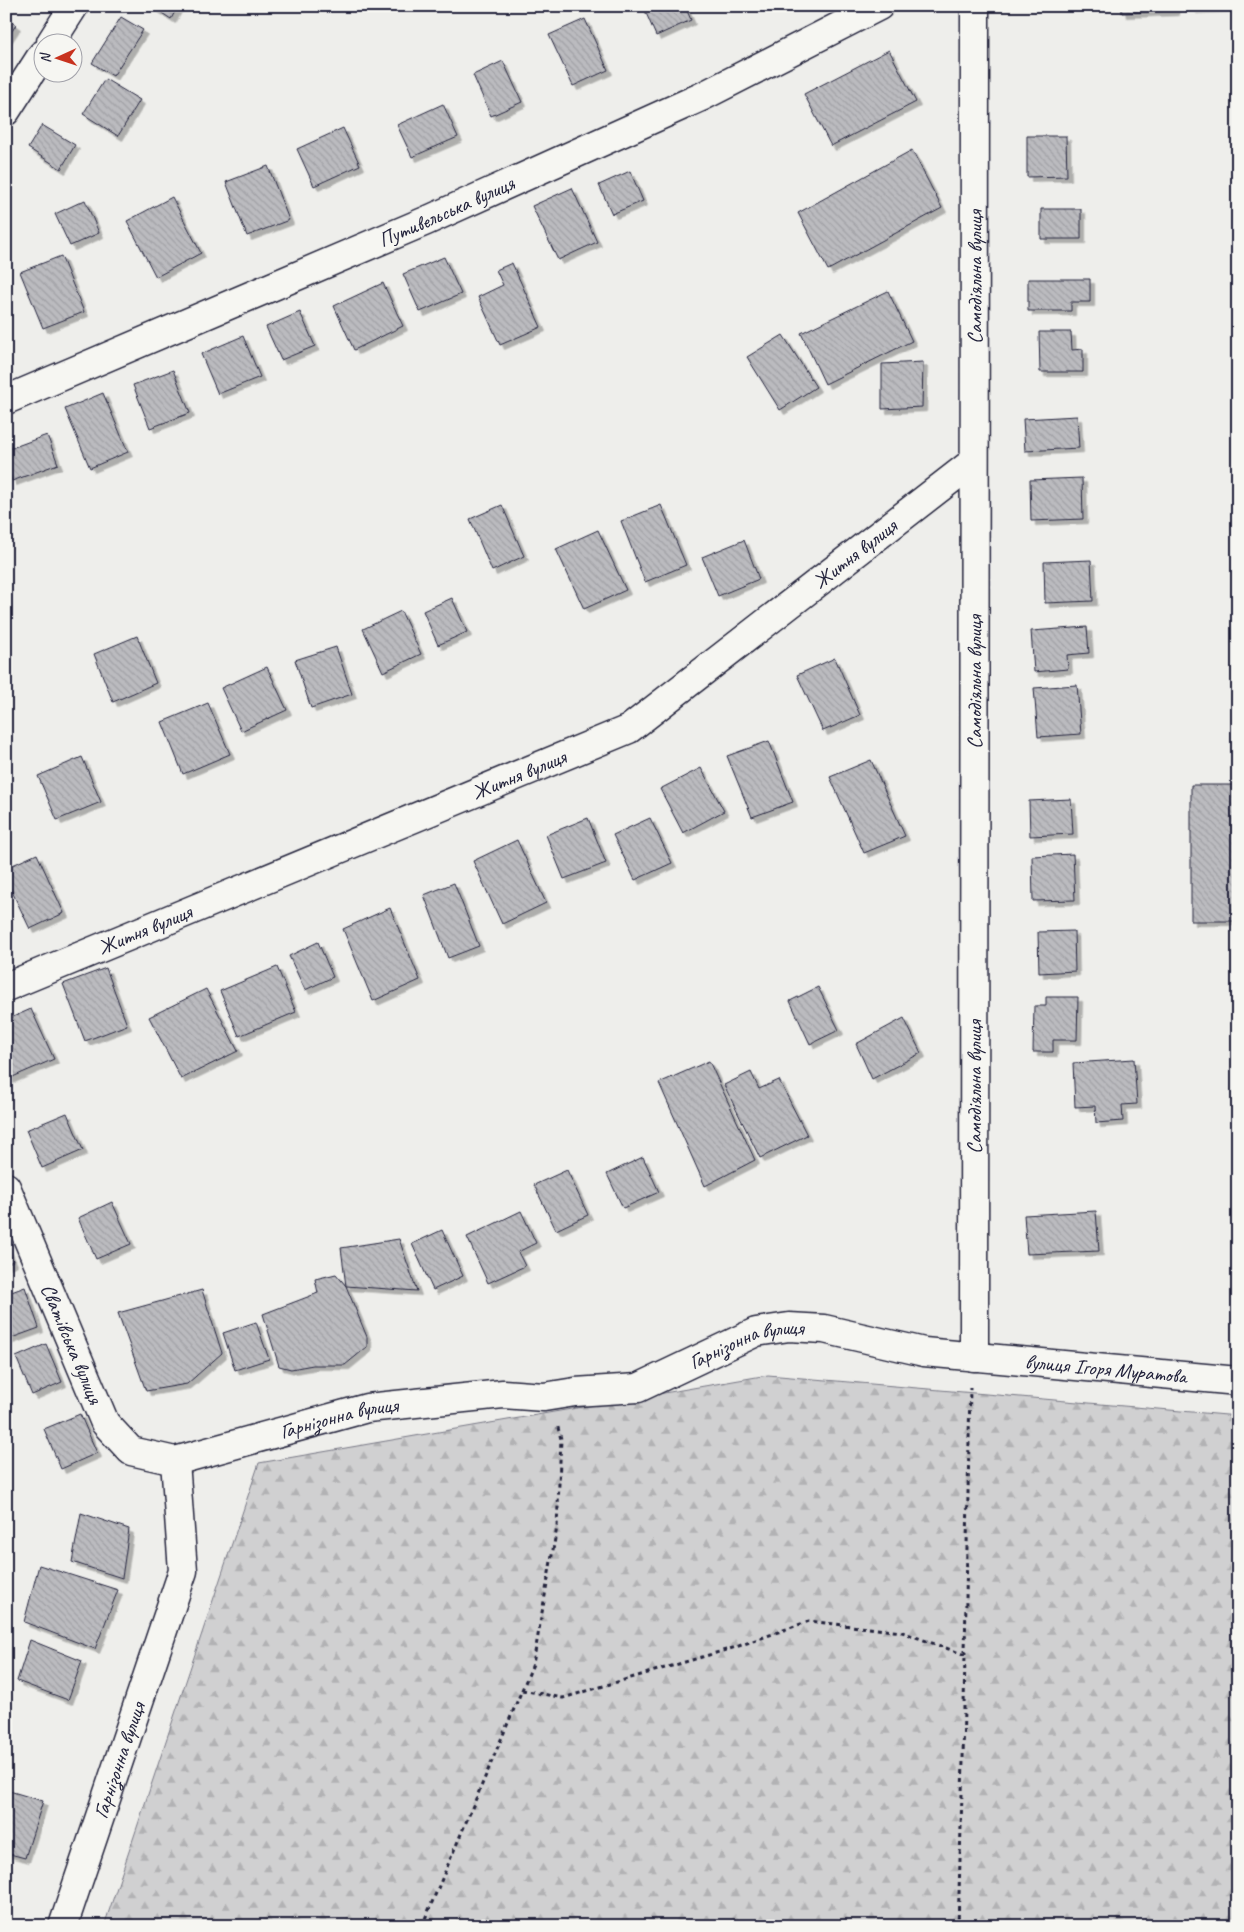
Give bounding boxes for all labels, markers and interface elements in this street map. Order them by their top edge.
north arrow [32,32,82,82]
text: N [37,52,54,63]
street label: Путивельська вулиця [374,169,520,253]
street label: Самодіяльна вулиця [962,209,988,344]
street label: Житня вулиця [808,512,903,595]
street label: Самодіяльна вулиця [961,614,988,749]
street label: Житня вулиця [468,743,571,806]
street label: Житня вулиця [94,898,197,961]
street label: Самодіяльна вулиця [961,1019,987,1154]
street label: Сватівська вулиця [35,1280,109,1409]
street label: Гарнізонна вулиця [685,1314,806,1375]
street label: вулиця Ігоря Муратова [1024,1348,1190,1389]
street label: Гарнізонна вулиця [277,1392,401,1444]
street label: Гарнізонна вулиця [87,1697,151,1822]

